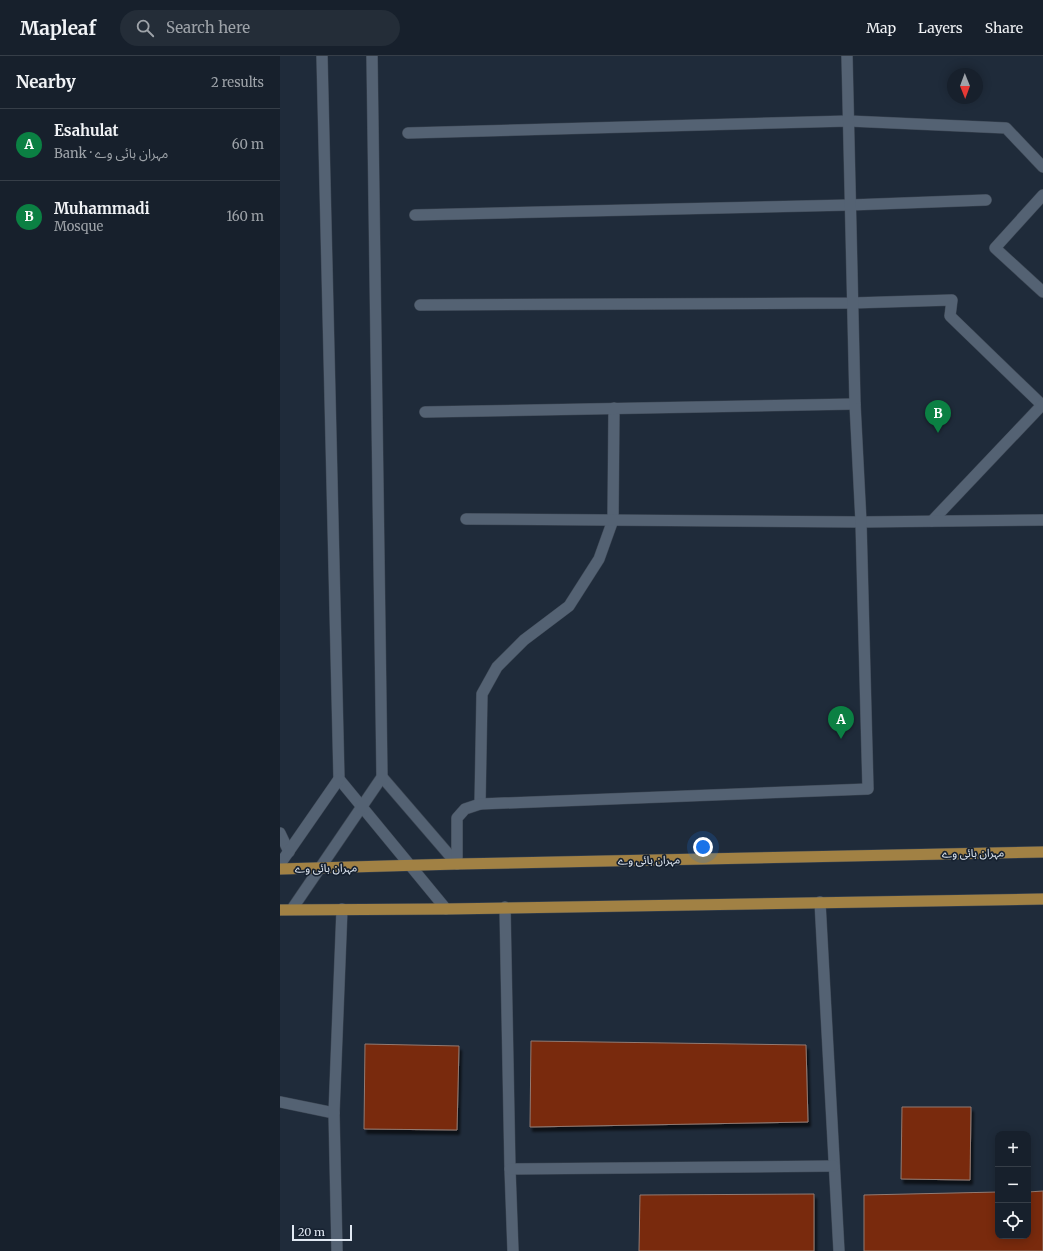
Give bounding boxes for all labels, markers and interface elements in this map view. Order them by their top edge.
search box [120,10,400,46]
text: Mapleaf [20,16,96,40]
icon: search [134,17,156,39]
text: Search here [166,18,250,37]
text: Map [866,19,896,37]
text: Layers [918,19,963,37]
text: Share [985,19,1023,37]
north arrow [947,68,983,104]
text: Nearby [16,71,76,93]
text: 2 results [211,74,264,91]
text: Esahulat [54,121,119,140]
text: A [24,136,34,153]
text: 60 m [232,136,264,153]
text: Bank · مہران ہائی وے [54,145,168,162]
text: Muhammadi [54,199,150,218]
text: B [24,208,34,225]
text: 160 m [226,208,264,225]
text: Mosque [54,218,103,235]
pin: B [925,400,951,433]
pin: A [828,706,854,739]
your location [693,837,713,857]
street label: مہران ہائی وے [942,845,1005,861]
street label: مہران ہائی وے [618,852,681,868]
street label: مہران ہائی وے [295,860,358,876]
map controls [995,1131,1031,1239]
button: + [995,1131,1031,1167]
button: − [995,1167,1031,1203]
button: locate [995,1203,1031,1239]
scale bar [292,1223,352,1242]
text: 20 m [298,1225,325,1239]

